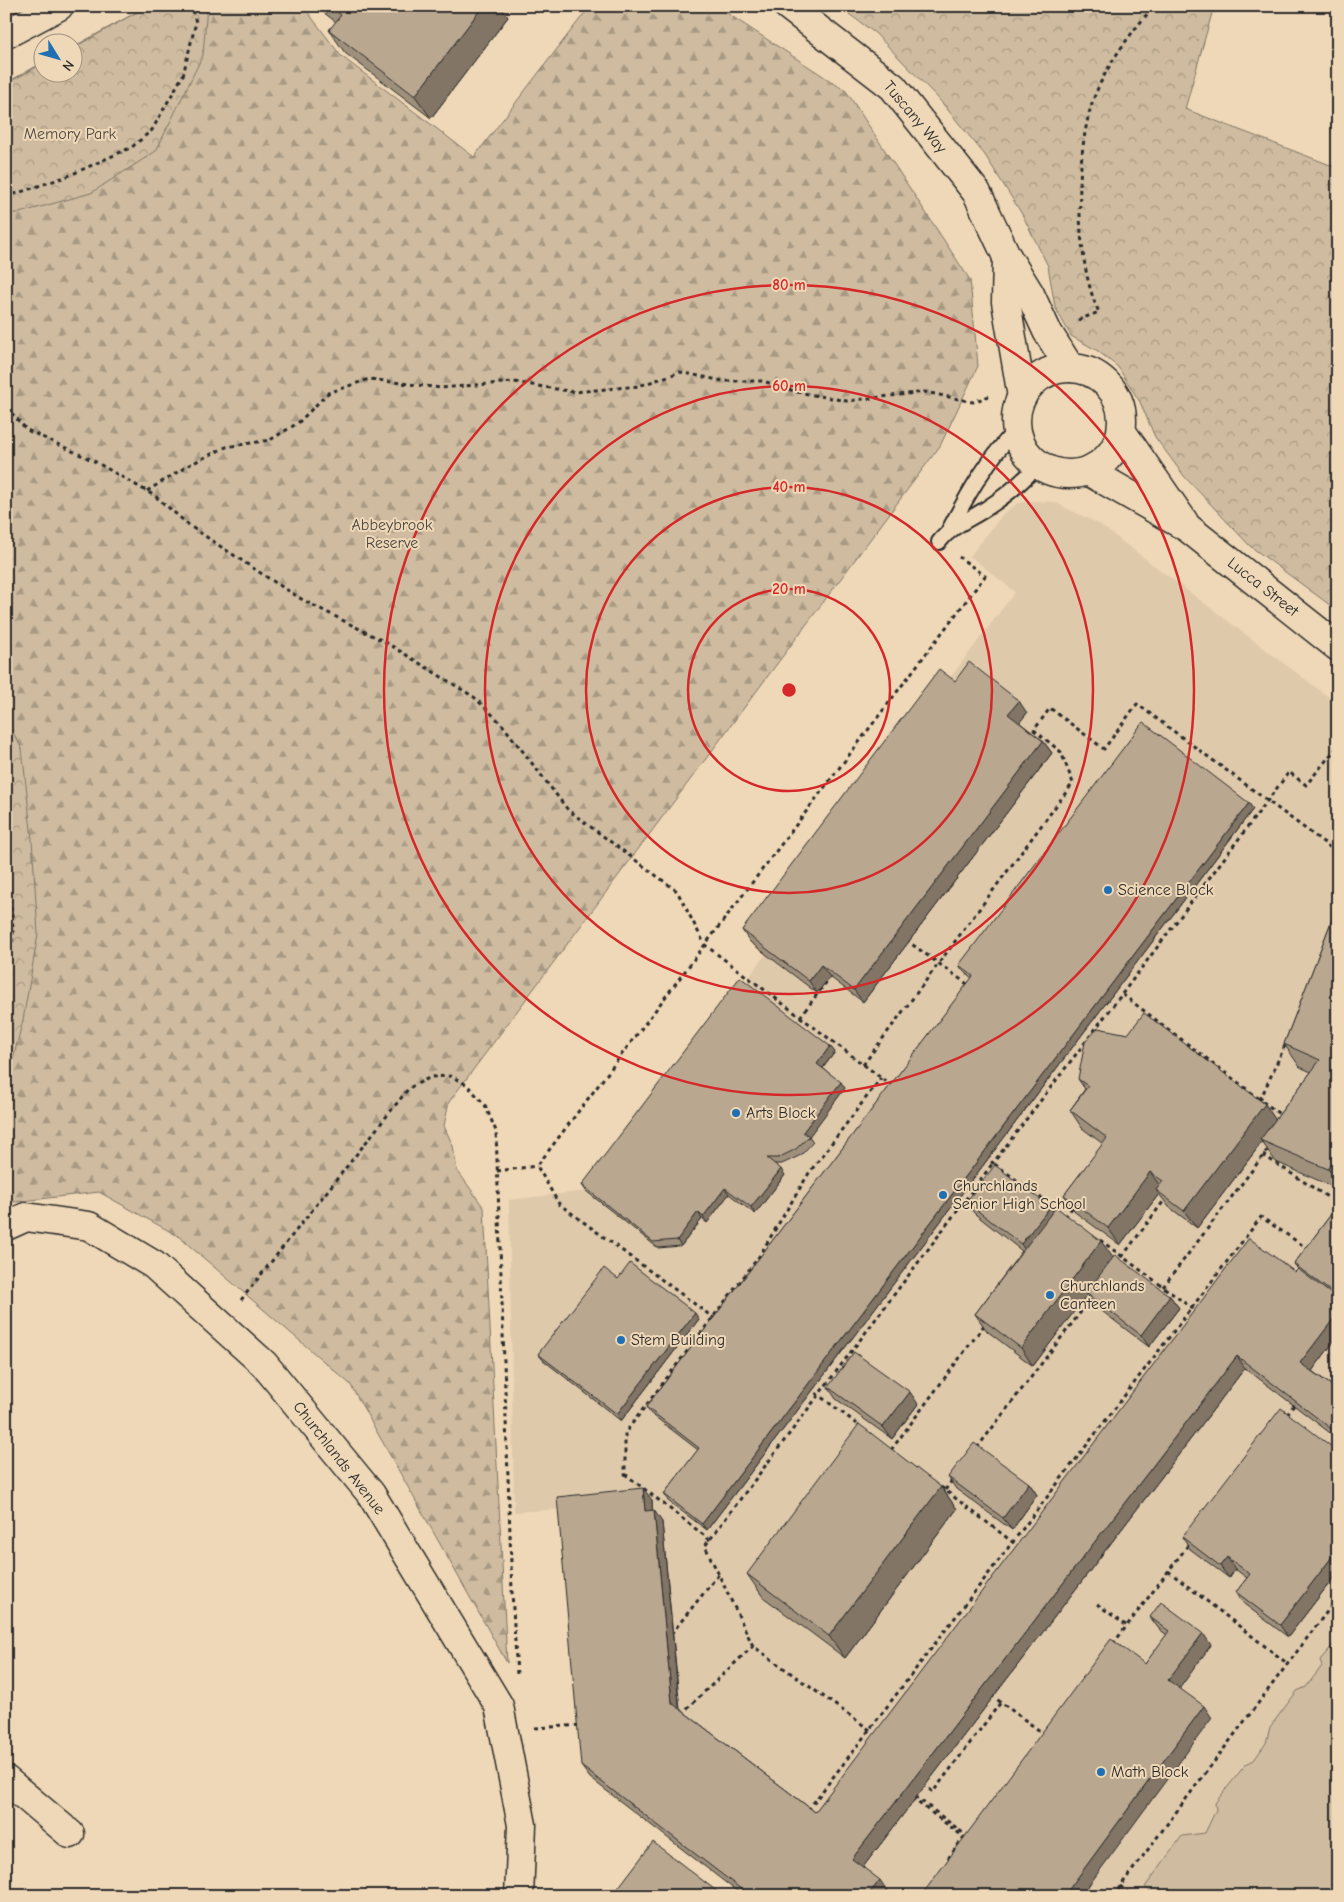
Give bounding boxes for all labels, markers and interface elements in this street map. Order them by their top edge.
north arrow [32,32,82,82]
text: N [58,57,78,74]
street label: Tuscany Way [880,77,951,157]
park label: Memory Park [24,125,117,143]
text: 80 m [772,276,806,294]
text: 60 m [772,377,806,395]
text: 40 m [773,478,806,496]
park label: Abbeybrook Reserve [352,516,433,552]
street label: Lucca Street [1224,554,1302,621]
text: 20 m [772,580,806,598]
centre of rings [780,681,798,699]
place label: Science Block [1118,881,1214,899]
marker: Science Block [1102,884,1114,896]
place label: Arts Block [746,1104,816,1122]
marker: Arts Block [730,1107,742,1119]
place label: Churchlands Senior High School [953,1177,1086,1213]
marker: Churchlands Senior High School [937,1189,949,1201]
place label: Churchlands Canteen [1060,1277,1145,1313]
marker: Churchlands Canteen [1044,1289,1056,1301]
place label: Stem Building [631,1331,725,1349]
marker: Stem Building [615,1334,627,1346]
street label: Churchlands Avenue [289,1398,389,1518]
place label: Math Block [1111,1763,1189,1781]
marker: Math Block [1095,1766,1107,1778]

